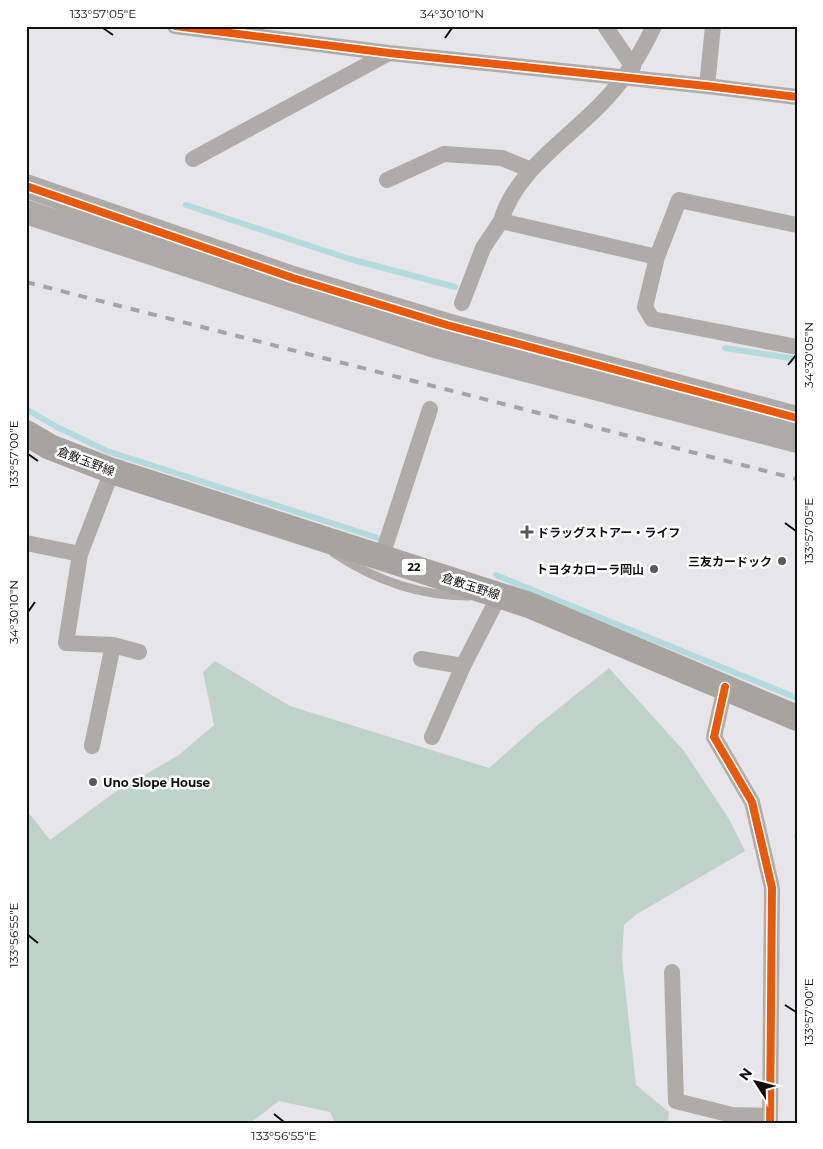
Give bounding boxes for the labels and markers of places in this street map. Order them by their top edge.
place label: ドラッグストアー・ライフ [537,525,680,540]
marker: ドラッグストアー・ライフ [521,526,533,538]
place label: 三友カードック [688,554,772,569]
marker: 三友カードック [776,555,788,567]
place label: トヨタカローラ岡山 [536,562,644,577]
marker: トヨタカローラ岡山 [648,563,660,575]
place label: Uno Slope House [103,775,211,790]
marker: Uno Slope House [87,776,99,788]

